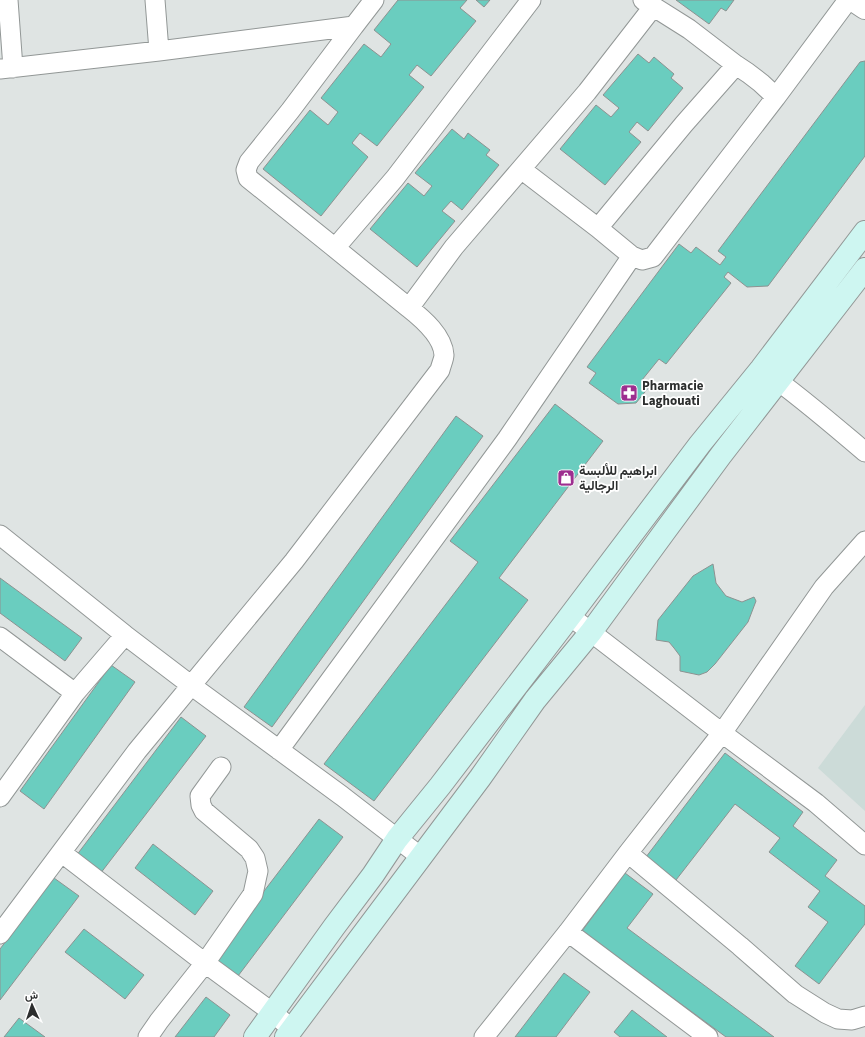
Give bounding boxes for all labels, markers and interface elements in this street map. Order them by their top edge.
place label: Pharmacie Laghouati [642,377,704,410]
pharmacy icon: Pharmacie Laghouati [619,383,639,403]
place label: ابراهيم للألبسة الرجالية [579,462,657,495]
shop icon: ابراهيم للألبسة الرجالية [556,468,576,488]
north arrow [12,985,52,1025]
text: ش [25,988,38,1003]

